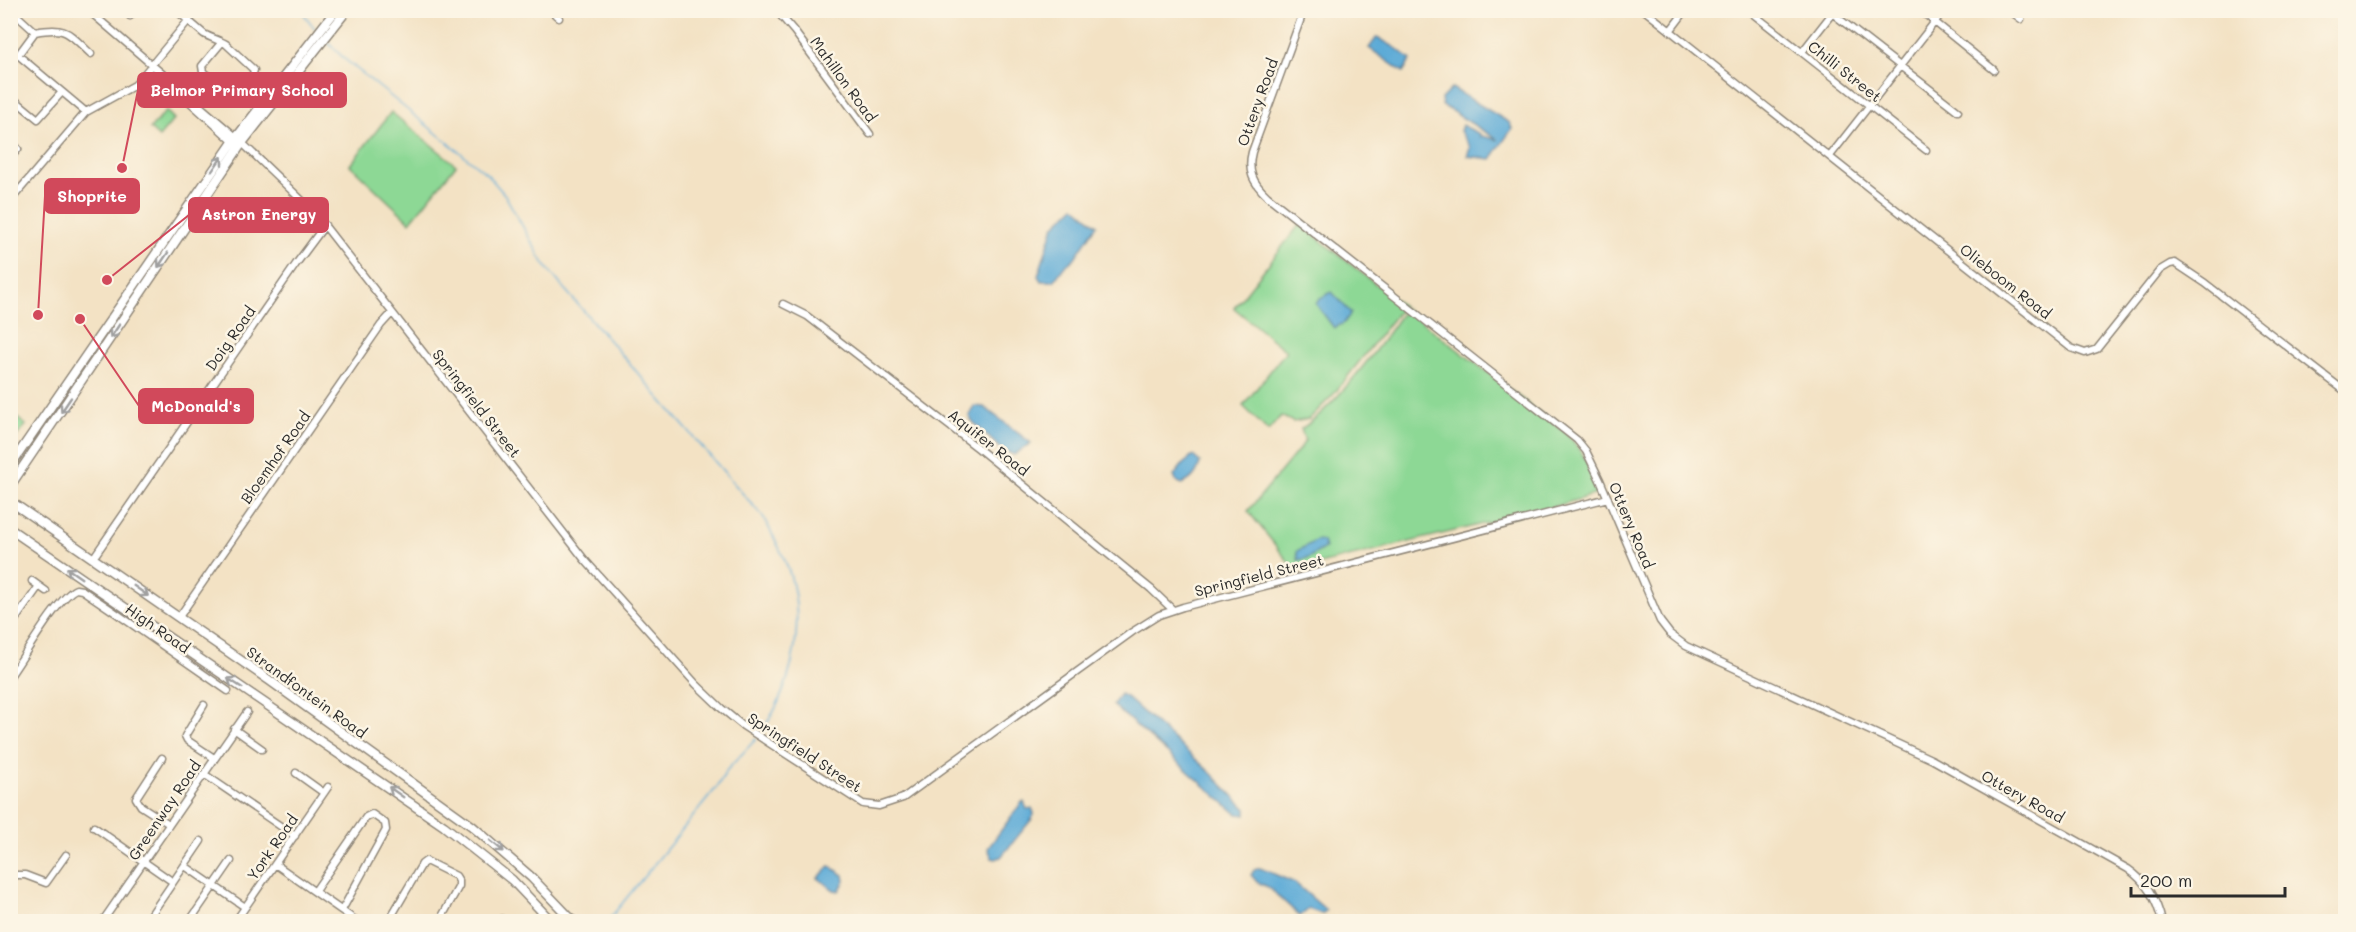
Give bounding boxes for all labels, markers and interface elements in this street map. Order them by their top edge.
street label: Mahillon Road [806,32,882,126]
street label: Chilli Street [1804,36,1886,106]
street label: Ottery Road [1232,55,1282,149]
callout: Belmor Primary School [138,73,346,107]
text: Belmor Primary School [150,79,334,100]
one-way arrow [211,157,223,173]
callout: Shoprite [45,179,139,213]
text: Shoprite [57,185,127,206]
callout: Astron Energy [189,198,328,232]
text: Astron Energy [202,203,317,224]
street label: Olieboom Road [1956,239,2056,323]
one-way arrow [156,251,169,268]
street label: Doig Road [200,302,260,374]
one-way arrow [109,322,121,339]
street label: Springfield Street [428,345,526,461]
callout: McDonald's [139,389,253,423]
text: McDonald's [151,395,241,416]
one-way arrow [60,396,72,412]
street label: Aquifer Road [944,404,1034,480]
street label: Bloemhof Road [236,407,314,507]
street label: Ottery Road [1605,479,1659,571]
street label: Springfield Street [1192,549,1326,601]
one-way arrow [66,567,83,579]
one-way arrow [133,585,149,597]
street label: High Road [122,598,194,658]
street label: Strandfontein Road [243,642,371,742]
one-way arrow [226,677,243,690]
street label: Springfield Street [744,708,866,796]
street label: Greenway Road [123,756,205,864]
street label: Ottery Road [1978,765,2068,827]
one-way arrow [389,786,405,798]
street label: York Road [242,810,302,884]
one-way arrow [489,839,505,852]
scale bar [2131,860,2286,898]
text: 200 m [2140,868,2192,892]

